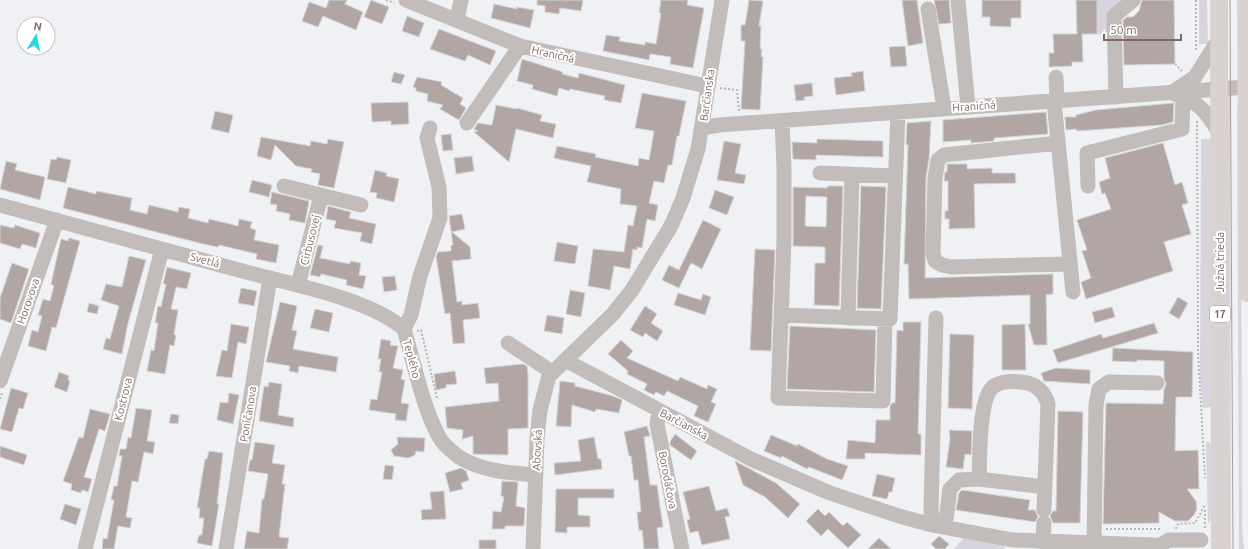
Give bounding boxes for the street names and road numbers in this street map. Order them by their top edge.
street label: Hraničná [530,43,576,65]
street label: Barčianska [697,68,717,122]
street label: Hraničná [952,98,996,114]
street label: Cirbusovej [298,214,322,266]
street label: Južná trieda [1214,232,1226,292]
street label: Svetlá [189,250,221,270]
street label: Horovova [15,277,41,325]
road number: 17 [1210,306,1230,322]
street label: Teplého [401,338,423,380]
street label: Kostrova [112,376,134,422]
street label: Poničanova [238,385,258,443]
street label: Barčianska [658,406,710,442]
street label: Abovská [530,429,544,471]
street label: Borodáčova [657,450,679,510]

